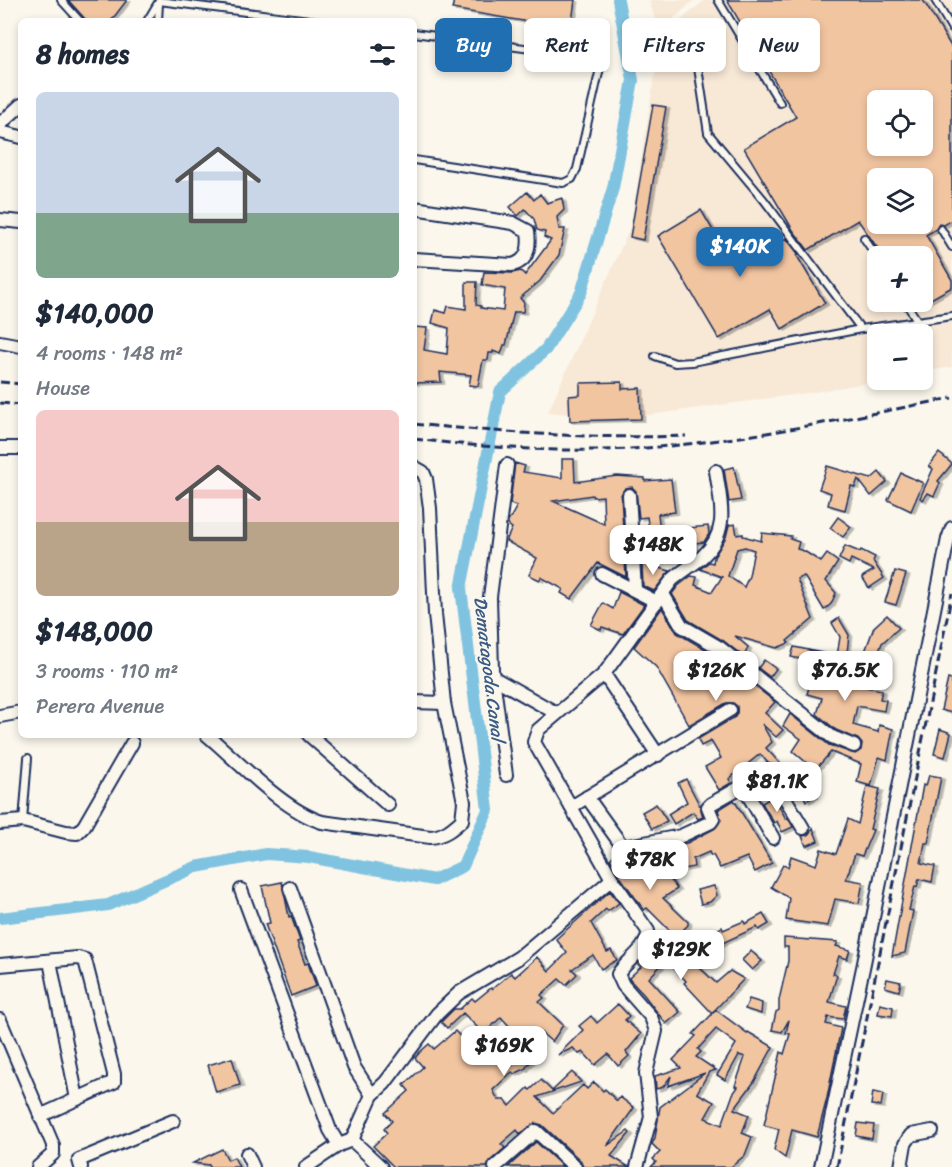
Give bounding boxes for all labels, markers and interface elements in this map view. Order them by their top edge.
chip: Buy [435,18,512,72]
chip: Rent [524,18,610,72]
chip: Filters [622,18,726,72]
chip: New [738,18,820,72]
text: 8 homes [36,31,129,77]
icon: filters [366,38,399,71]
map controls [867,90,933,390]
button: locate [867,90,933,156]
icon: home [164,131,272,239]
button: layers [867,168,933,234]
pin: $140K [698,227,782,278]
text: $140K [710,229,770,264]
button: + [867,246,933,312]
text: $140,000 [36,290,154,336]
button: − [867,324,933,390]
text: 4 rooms · 148 m² [36,336,183,371]
text: House [36,371,90,406]
icon: home [164,449,272,557]
pin: $148K [611,525,695,576]
text: $148K [624,527,682,562]
water label: Dematagoda Canal [464,595,514,747]
text: $148,000 [36,608,153,654]
pin: $126K [674,651,758,702]
pin: $76.5K [796,651,894,702]
text: $126K [687,653,745,688]
text: $76.5K [812,653,878,688]
text: 3 rooms · 110 m² [36,654,178,689]
text: Perera Avenue [36,689,164,724]
pin: $81.1K [728,762,826,813]
text: $81.1K [747,764,807,799]
pin: $78K [614,840,686,891]
text: $78K [625,842,675,877]
pin: $129K [639,930,723,981]
text: $129K [652,932,710,967]
pin: $169K [462,1026,546,1077]
text: $169K [475,1028,533,1063]

